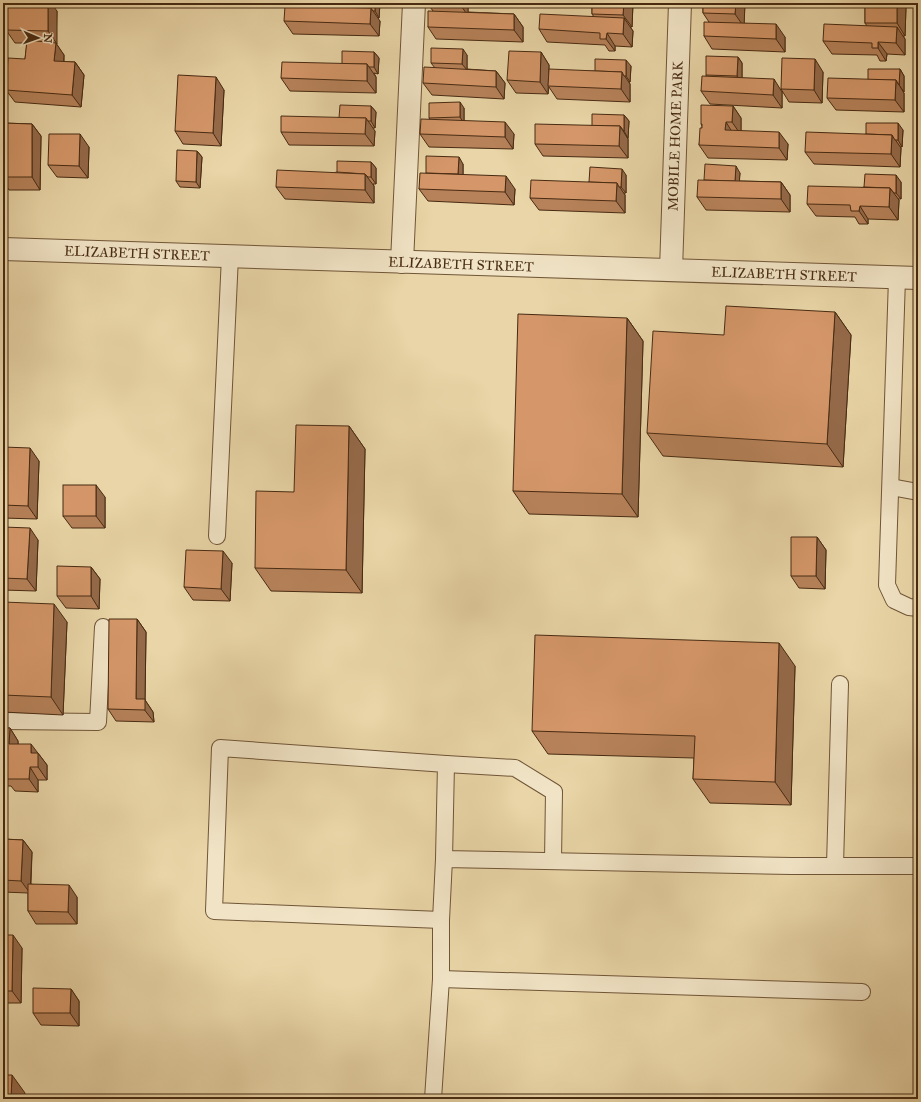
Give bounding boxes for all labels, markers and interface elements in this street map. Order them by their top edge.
north arrow [18,18,58,58]
text: N [41,33,54,44]
street label: MOBILE HOME PARK [664,60,687,211]
street label: ELIZABETH STREET [64,242,210,265]
street label: ELIZABETH STREET [388,253,534,276]
street label: ELIZABETH STREET [711,263,857,286]

